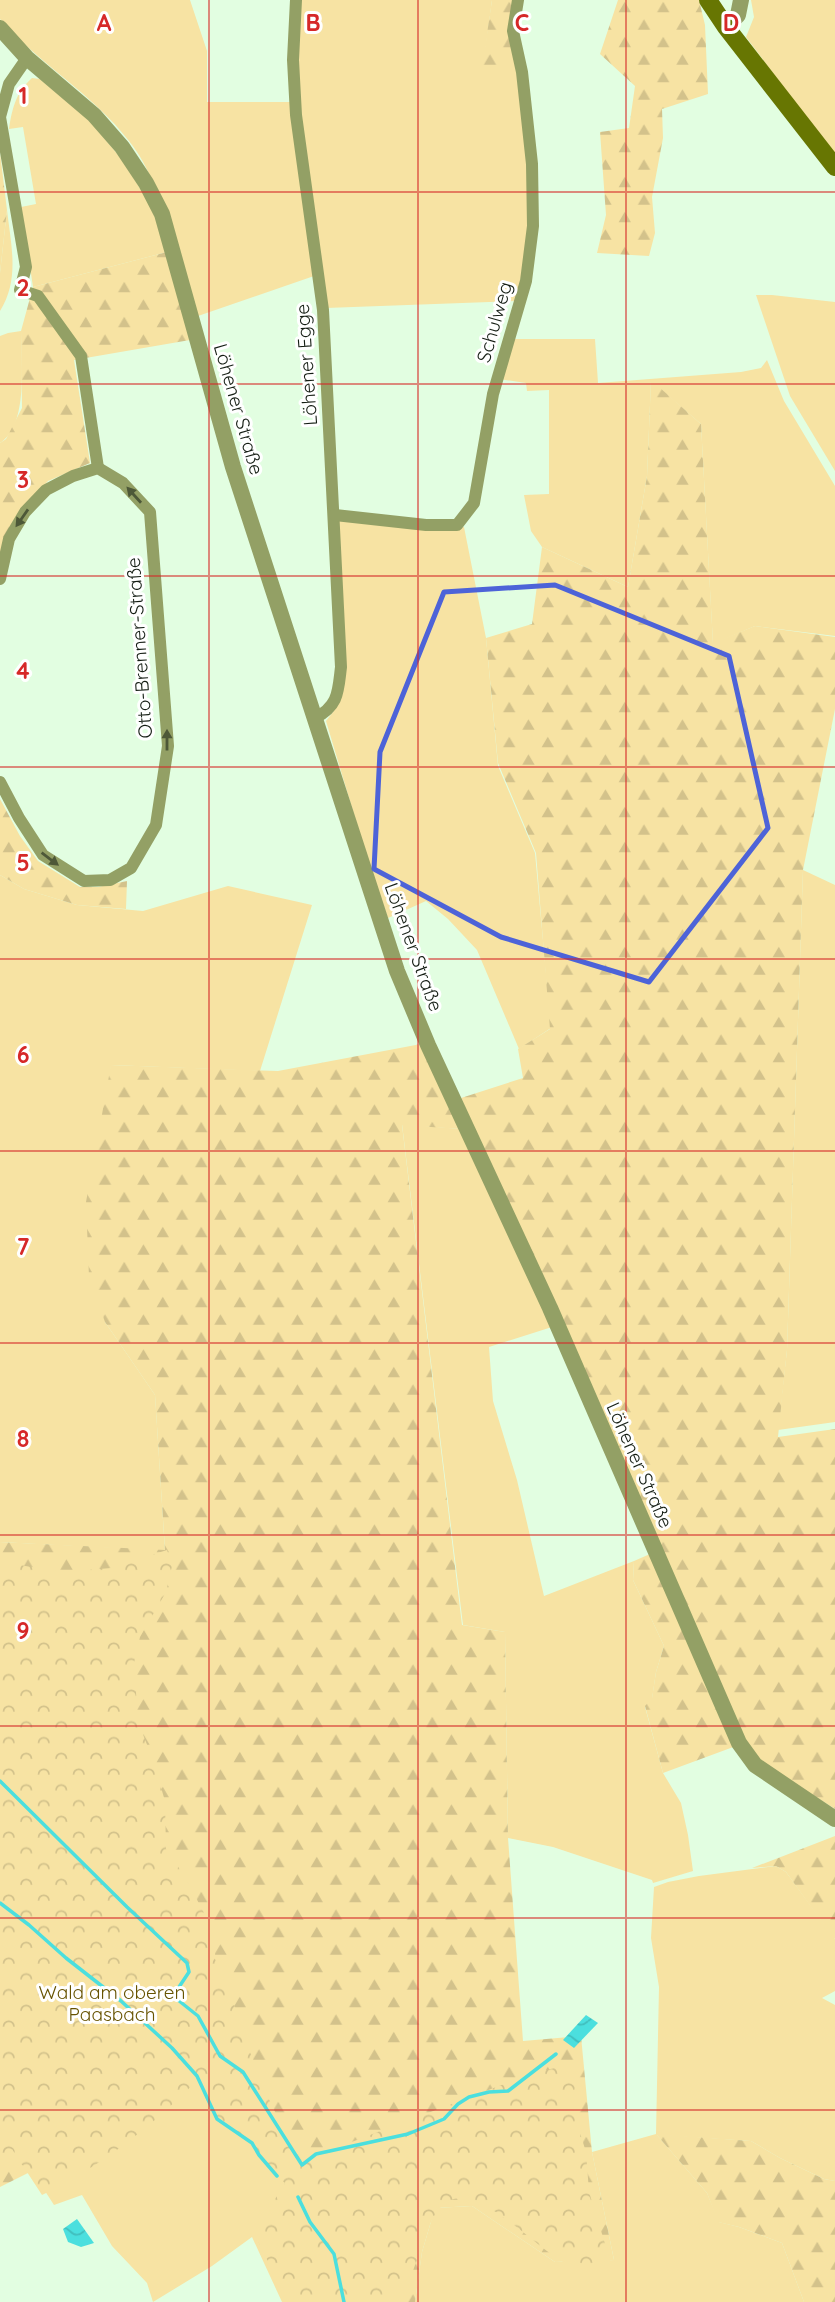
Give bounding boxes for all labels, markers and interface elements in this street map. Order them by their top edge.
text: A [97,8,112,37]
text: B [305,8,321,37]
text: C [515,8,529,37]
text: D [723,8,739,37]
text: 1 [19,81,27,110]
text: 2 [16,273,30,302]
street label: Schulweg [471,279,517,365]
street label: Löhener Egge [290,303,322,427]
street label: Löhener Straße [209,341,269,477]
text: 3 [17,465,29,494]
one-way arrow [126,486,142,504]
one-way arrow [16,508,29,528]
street label: Otto-Brenner-Straße [121,557,157,739]
text: 4 [16,656,30,685]
one-way arrow [161,729,173,751]
text: 5 [16,848,30,877]
one-way arrow [41,851,59,865]
street label: Löhener Straße [380,879,448,1015]
text: 6 [17,1040,29,1069]
text: 7 [17,1232,30,1261]
street label: Löhener Straße [602,1398,678,1532]
text: 8 [17,1424,29,1453]
text: 9 [16,1616,30,1645]
park label: Wald am oberen Paasbach [39,1980,185,2026]

